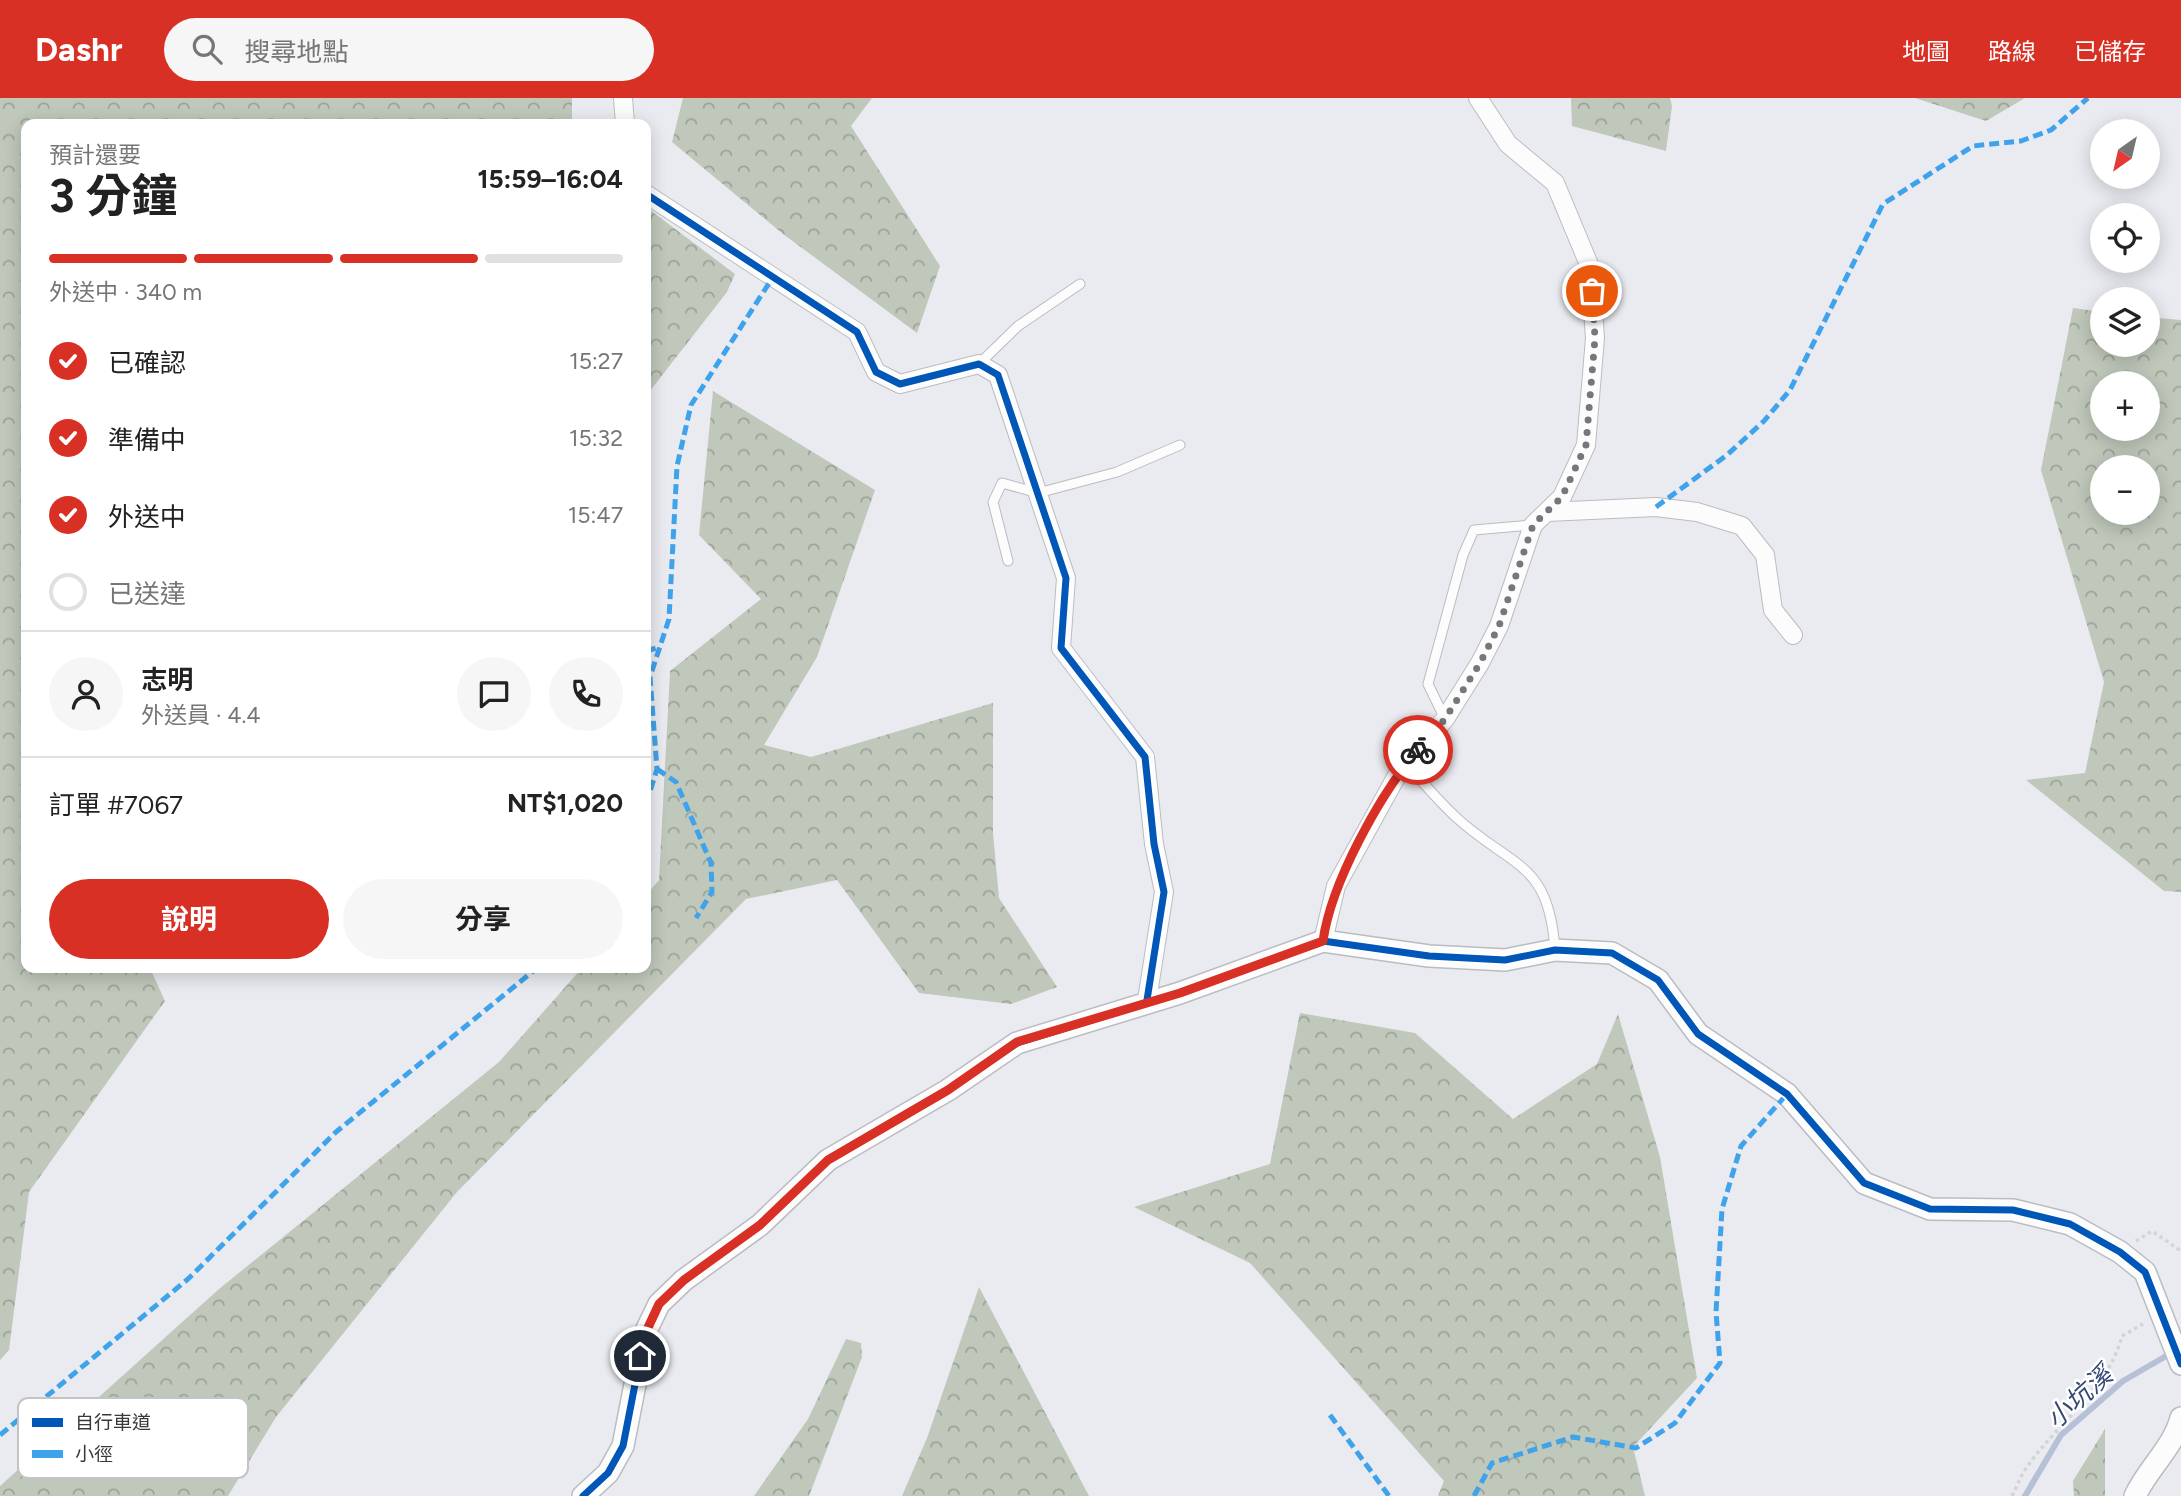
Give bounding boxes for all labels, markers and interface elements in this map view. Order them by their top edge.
search box [164,18,654,81]
text: Dashr [35,30,122,69]
icon: search [188,30,226,68]
text: 搜尋地點 [244,36,348,68]
text: 地圖 [1902,37,1950,66]
text: 路線 [1988,37,2036,66]
text: 已儲存 [2074,37,2146,66]
north arrow [2090,119,2160,189]
map controls [2090,119,2160,525]
text: 預計還要 [49,141,141,169]
text: 15:59–16:04 [477,163,623,195]
text: 3 分鐘 [49,168,178,224]
button: locate [2090,203,2160,273]
pin [1562,261,1622,321]
icon: bag [1573,272,1611,310]
text: 外送中 · 340 m [49,278,202,306]
button: layers [2090,287,2160,357]
icon: check [49,342,87,380]
text: 已確認 [108,347,186,379]
text: 15:27 [569,347,623,375]
button: + [2090,371,2160,441]
icon: check [49,419,87,457]
text: 準備中 [108,424,186,456]
text: 15:32 [569,424,623,452]
button: − [2090,455,2160,525]
icon: check [49,496,87,534]
text: 外送中 [108,501,186,533]
text: 15:47 [568,501,623,529]
text: 已送達 [108,578,186,610]
button: person [49,657,123,731]
button: chat [457,657,531,731]
button: phone [549,657,623,731]
text: 志明 [141,664,193,696]
text: 外送員 · 4.4 [141,701,261,729]
courier [1383,715,1453,785]
icon: bike [1399,731,1437,769]
text: NT$1,020 [507,787,623,819]
text: 訂單 #7067 [49,789,183,821]
button: 說明 [49,879,329,959]
button: 分享 [343,879,623,959]
pin [610,1326,670,1386]
icon: home [621,1337,659,1375]
water label: 小坑溪 [2039,1356,2122,1435]
legend [18,1398,248,1478]
text: 自行車道 [75,1411,151,1434]
text: 小徑 [75,1443,113,1466]

